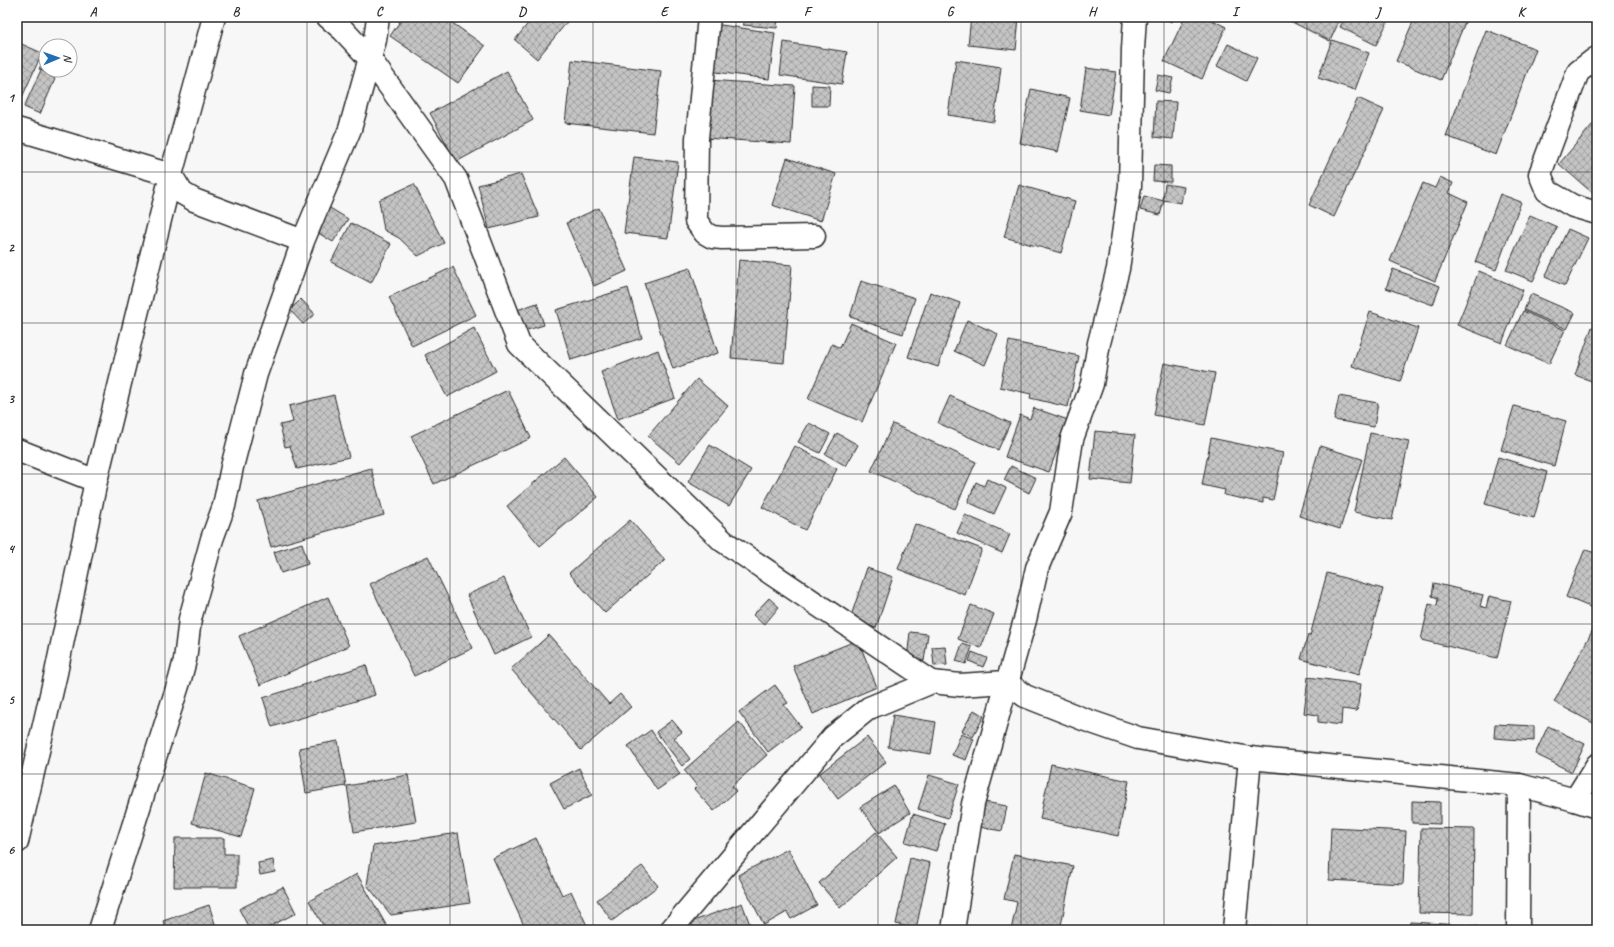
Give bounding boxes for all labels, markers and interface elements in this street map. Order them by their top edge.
text: A [90,4,98,20]
text: B [233,4,241,20]
text: C [376,4,384,20]
text: D [518,4,527,20]
text: E [661,4,670,20]
text: F [804,4,813,20]
text: G [947,4,955,20]
text: H [1088,4,1098,20]
text: I [1232,4,1241,20]
text: J [1375,4,1382,20]
text: K [1518,4,1528,20]
north arrow [38,38,78,78]
text: N [61,54,75,63]
text: 1 [8,90,16,106]
text: 2 [8,240,15,256]
text: 3 [8,391,15,407]
text: 4 [8,541,16,557]
text: 5 [8,692,15,708]
text: 6 [8,842,15,858]

